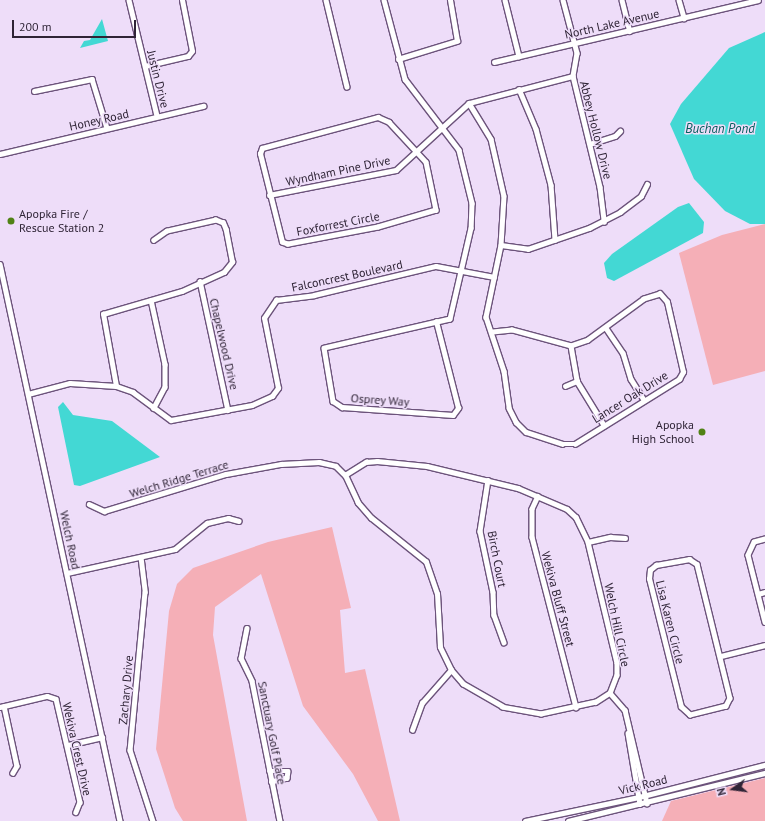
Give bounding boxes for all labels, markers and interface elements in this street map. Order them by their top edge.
street label: North Lake Avenue [563,6,661,42]
scale bar [14,12,138,38]
text: 200 m [19,19,52,34]
street label: Justin Drive [144,49,172,109]
street label: Abbey Hollow Drive [577,79,615,181]
street label: Honey Road [68,106,130,134]
water label: Buchan Pond [685,121,755,137]
street label: Wyndham Pine Drive [284,153,392,189]
place label: Apopka Fire / Rescue Station 2 [19,207,104,235]
street label: Foxforrest Circle [295,209,381,239]
marker: Apopka Fire / Rescue Station 2 [6,216,16,226]
street label: Falconcrest Boulevard [290,257,404,295]
street label: Chapelwood Drive [206,297,242,391]
street label: Lancer Oak Drive [589,368,671,426]
street label: Osprey Way [350,391,410,409]
place label: Apopka High School [632,418,694,446]
marker: Apopka High School [697,427,707,437]
street label: Welch Ridge Terrace [127,457,231,501]
street label: Welch Road [57,509,83,571]
street label: Birch Court [484,529,510,589]
street label: Wekiva Bluff Street [538,550,578,648]
street label: Lisa Karen Circle [653,579,687,665]
street label: Welch Hill Circle [601,582,633,668]
street label: Zachary Drive [116,655,136,725]
street label: Sanctuary Golf Place [255,680,289,786]
street label: Wekiva Crest Drive [59,701,95,797]
north arrow [713,769,753,809]
street label: Vick Road [617,772,669,798]
text: N [714,787,729,797]

